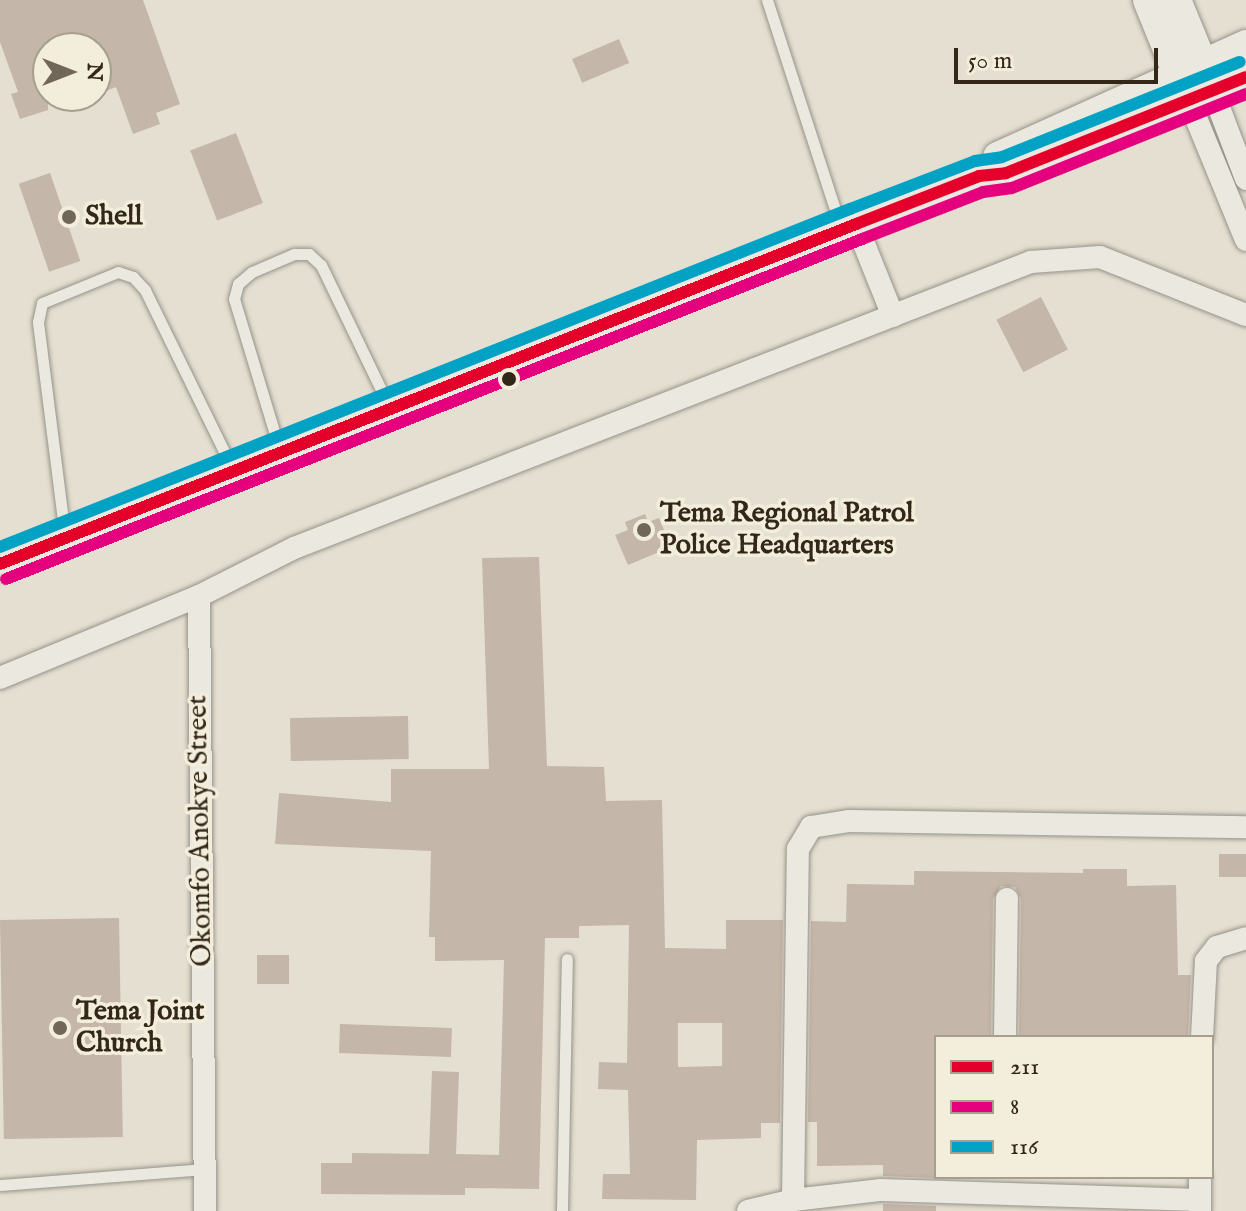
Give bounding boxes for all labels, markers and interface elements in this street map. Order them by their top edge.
north arrow [32,32,112,112]
scale bar [958,32,1162,82]
text: 50 m [968,46,1012,77]
text: N [80,62,108,82]
place label: Shell [85,200,142,234]
marker: Shell [60,208,78,226]
unlabelled marker [501,371,517,387]
place label: Tema Regional Patrol Police Headquarters [660,497,914,563]
marker: Tema Regional Patrol Police Headquarters [635,521,653,539]
street label: Okomfo Anokye Street [182,695,220,967]
place label: Tema Joint Church [76,995,204,1061]
marker: Tema Joint Church [51,1019,69,1037]
legend [934,1035,1214,1179]
text: 211 [1010,1052,1039,1083]
text: 8 [1010,1092,1019,1123]
text: 116 [1010,1132,1038,1163]

